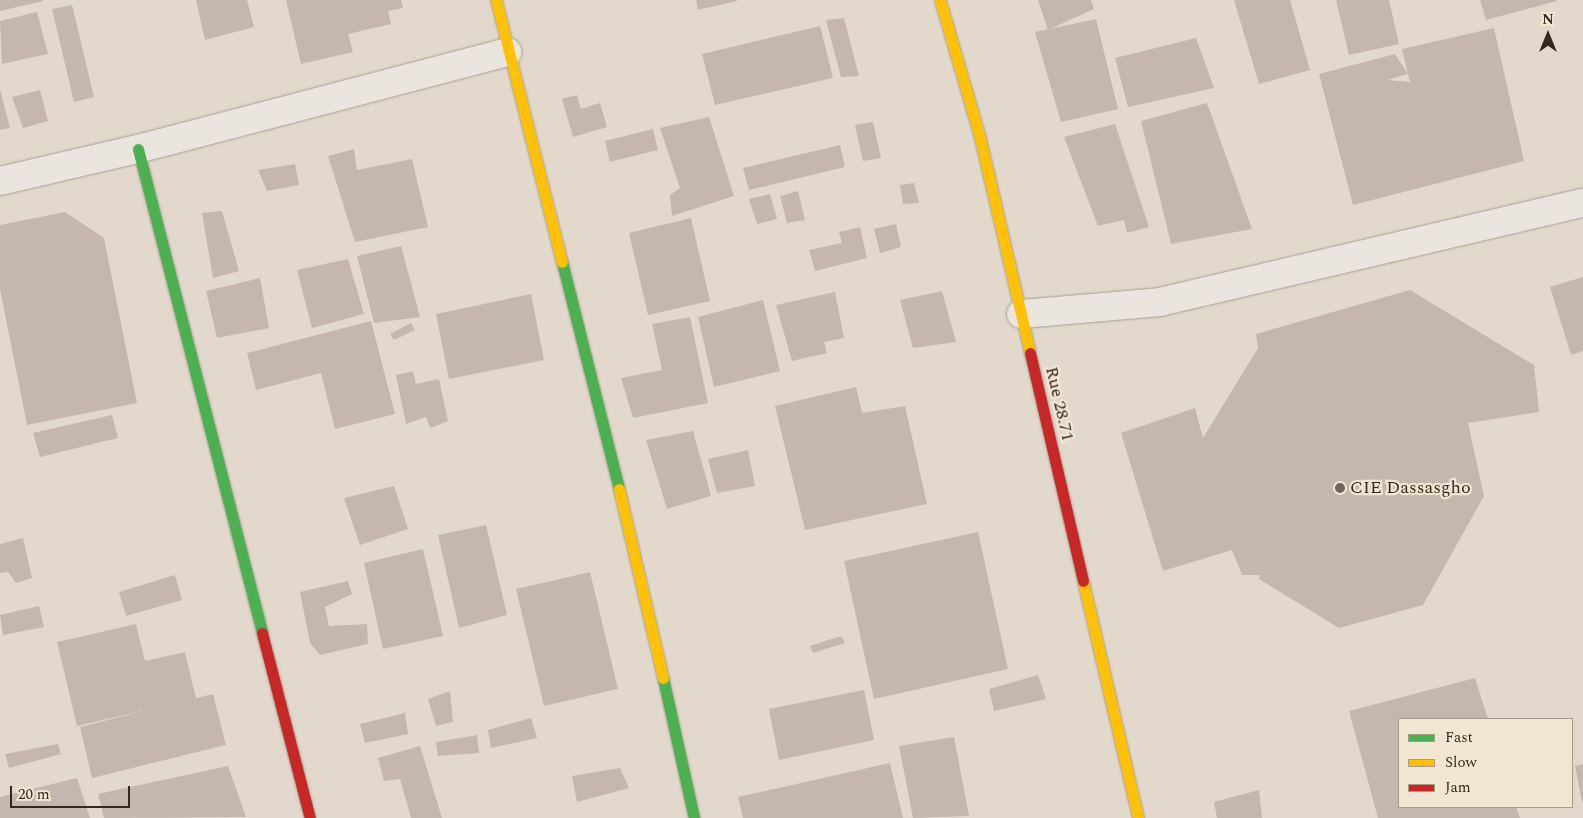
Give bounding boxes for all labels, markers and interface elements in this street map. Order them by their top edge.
text: N [1542,9,1554,30]
north arrow [1523,10,1573,60]
street label: Rue 28.71 [1040,365,1078,443]
place label: CIE Dassasgho [1350,477,1471,499]
marker: CIE Dassasgho [1334,482,1346,494]
legend [1398,718,1573,808]
text: Fast [1445,726,1473,749]
text: Slow [1445,751,1477,774]
scale bar [12,776,132,808]
text: Jam [1445,776,1471,799]
text: 20 m [18,783,50,806]

